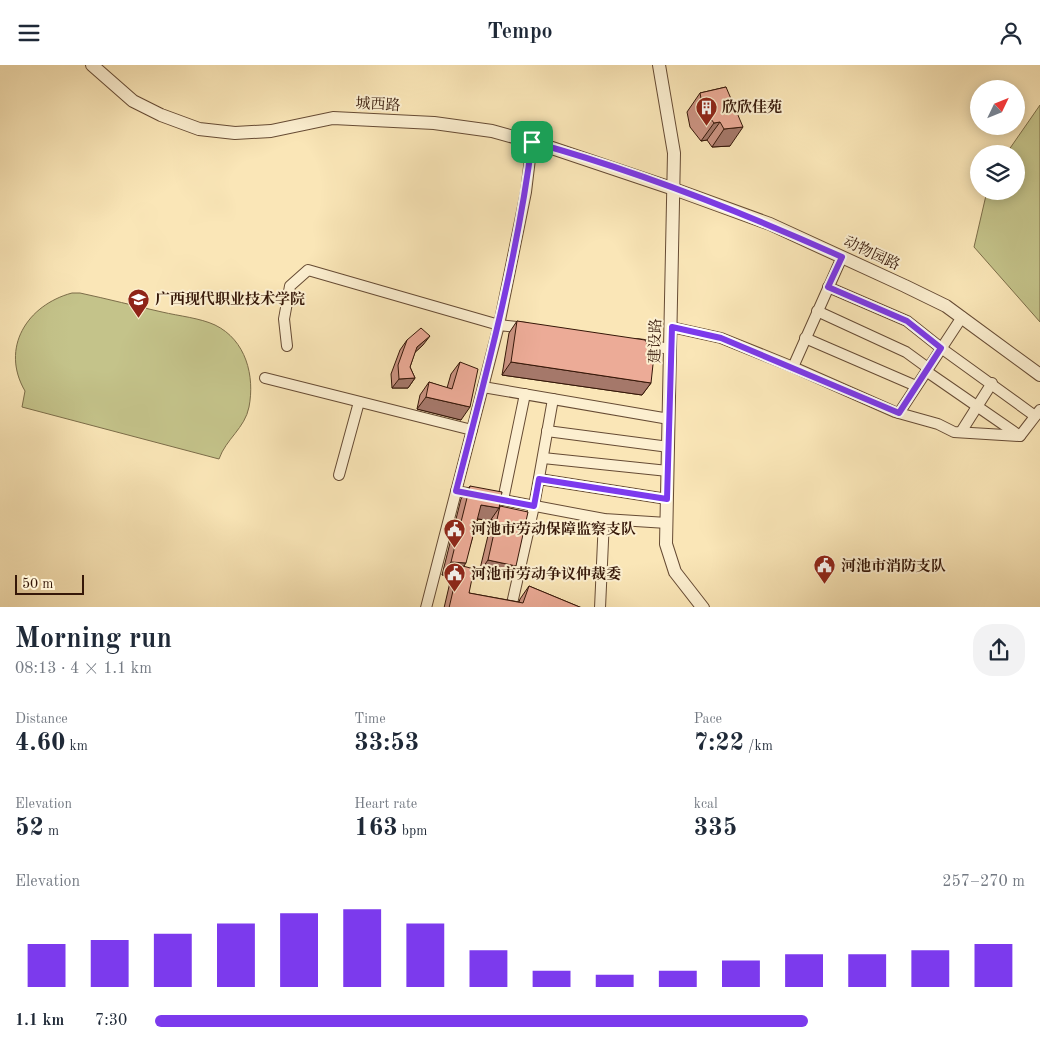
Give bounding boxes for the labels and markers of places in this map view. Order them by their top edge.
building icon: 欣欣佳苑 [694,95,718,126]
place label: 欣欣佳苑 [722,99,782,116]
pin [511,121,553,163]
school or university icon: 广西现代职业技术学院 [127,287,151,318]
place label: 广西现代职业技术学院 [155,290,305,308]
public building icon: 河池市劳动保障监察支队 [443,517,467,548]
place label: 河池市劳动保障监察支队 [471,520,636,538]
public building icon: 河池市消防支队 [813,554,837,585]
place label: 河池市消防支队 [841,557,946,575]
public building icon: 河池市劳动争议仲裁委 [443,562,467,593]
place label: 河池市劳动争议仲裁委 [471,565,621,583]

